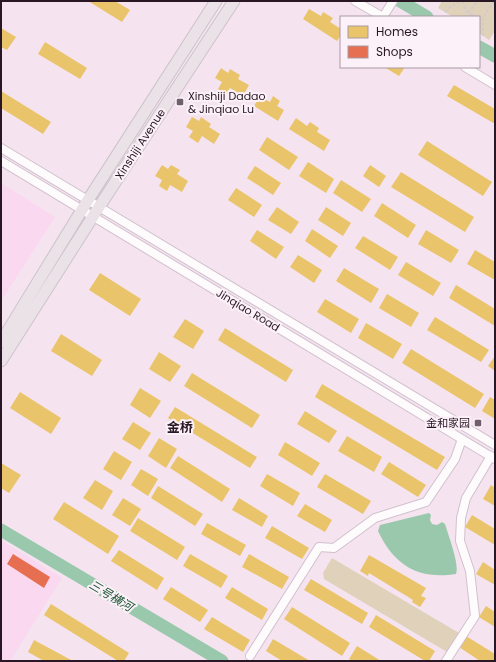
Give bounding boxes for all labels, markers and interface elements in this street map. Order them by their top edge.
legend [340,16,480,68]
text: Homes [376,23,418,40]
text: Shops [376,43,413,60]
place label: Xinshiji Dadao & Jinqiao Lu [188,88,266,117]
marker: Xinshiji Dadao & Jinqiao Lu [175,97,185,107]
street label: Xinshiji Avenue [111,105,169,183]
street label: Jinqiao Road [213,285,283,335]
place label: 金和家园 [426,415,470,431]
district label: 金桥 [167,418,193,437]
marker: 金和家园 [473,418,483,428]
water label: 三号横河 [86,576,138,616]

